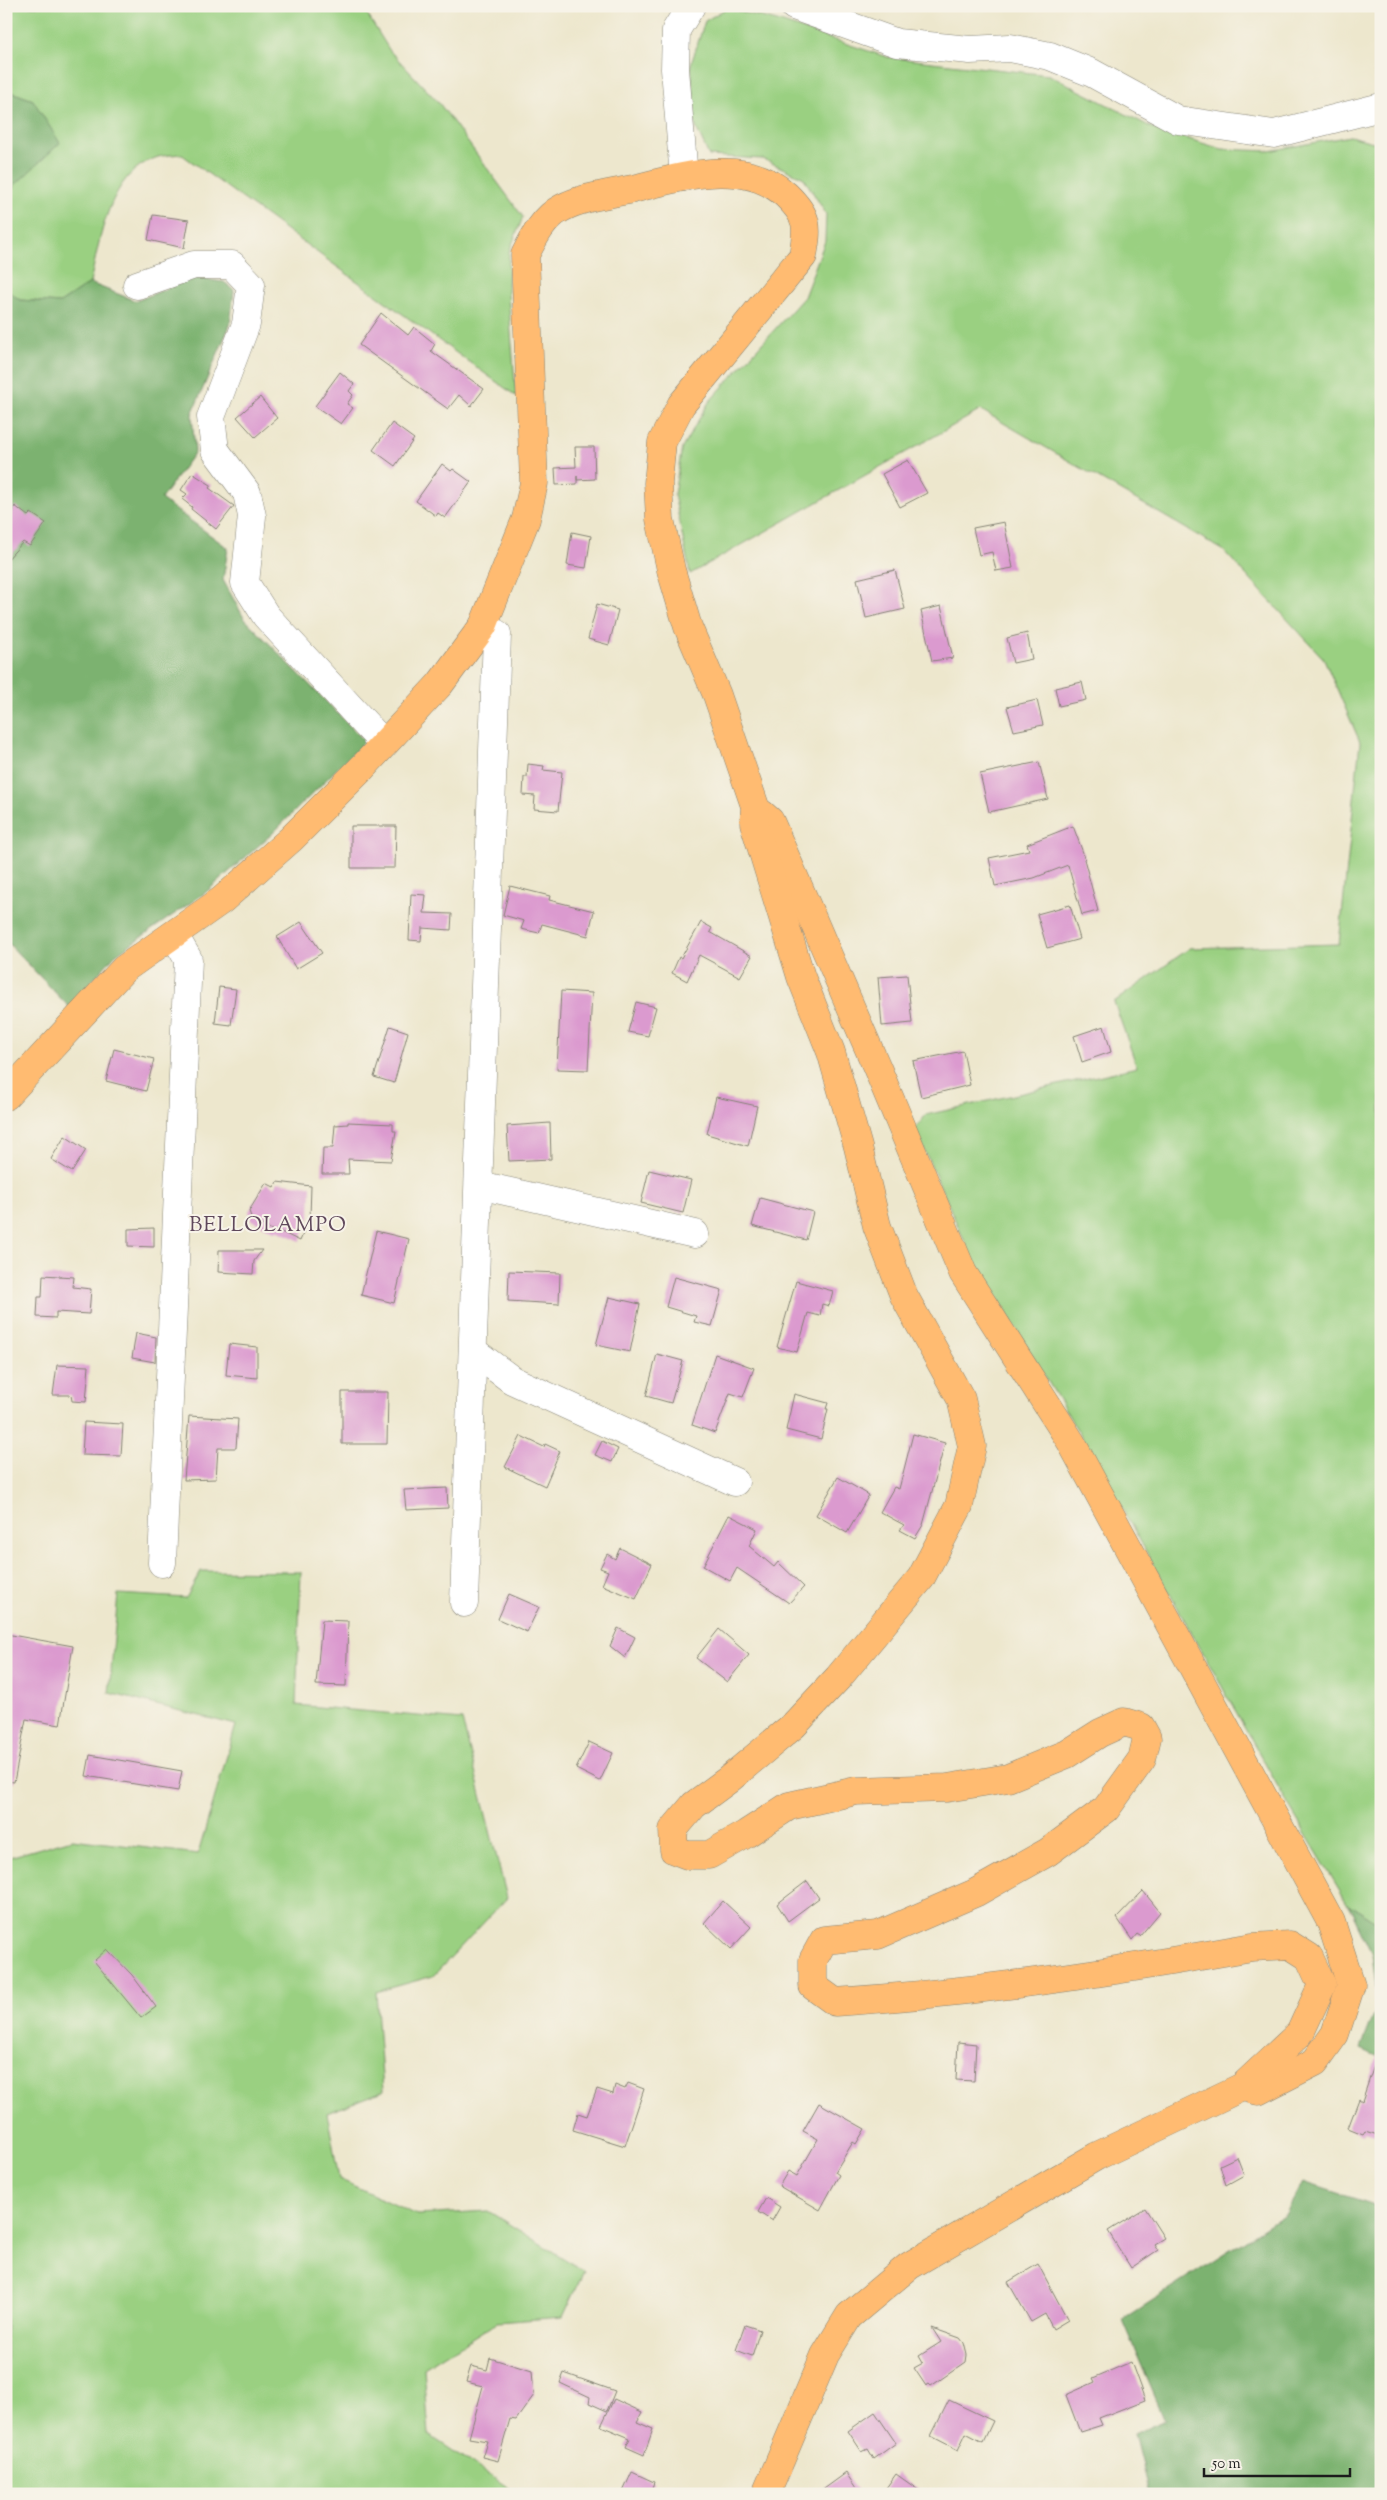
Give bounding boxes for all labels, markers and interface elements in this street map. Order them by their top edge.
district label: BELLOLAMPO [189,1211,347,1241]
scale bar [1204,2445,1351,2477]
text: 50 m [1211,2454,1241,2475]

